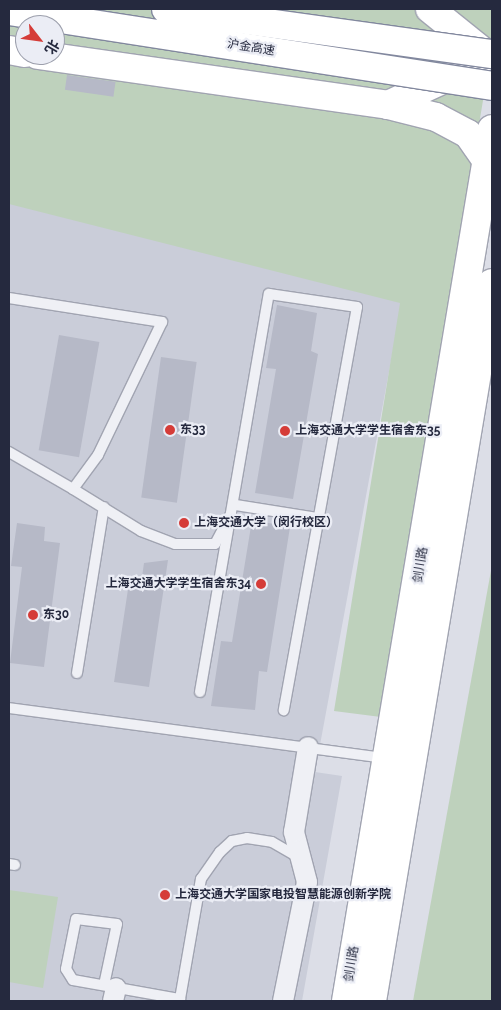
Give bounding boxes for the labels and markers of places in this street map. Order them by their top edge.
place label: 东33 [180,423,205,437]
marker: 东33 [164,424,176,436]
place label: 上海交通大学学生宿舍东35 [295,424,440,438]
marker: 上海交通大学学生宿舍东35 [279,425,291,437]
place label: 上海交通大学（闵行校区） [194,516,338,530]
marker: 上海交通大学（闵行校区） [178,517,190,529]
place label: 上海交通大学学生宿舍东34 [105,577,251,591]
marker: 上海交通大学学生宿舍东34 [255,578,267,590]
place label: 东30 [43,608,69,622]
marker: 东30 [27,609,39,621]
place label: 上海交通大学国家电投智慧能源创新学院 [175,888,391,902]
marker: 上海交通大学国家电投智慧能源创新学院 [159,889,171,901]

